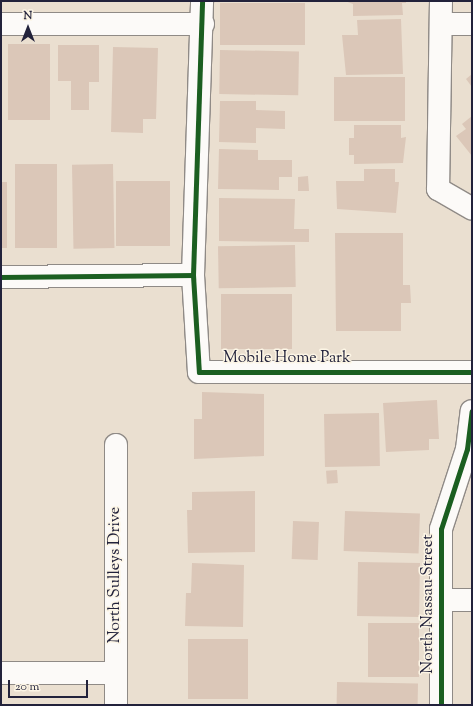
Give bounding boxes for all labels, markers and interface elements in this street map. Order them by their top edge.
north arrow [8,8,48,48]
text: N [24,8,32,24]
street label: Mobile Home Park [223,349,351,369]
street label: North Sulleys Drive [106,507,126,643]
street label: North Nassau Street [419,534,439,674]
scale bar [10,672,90,698]
text: 20 m [15,678,39,696]

